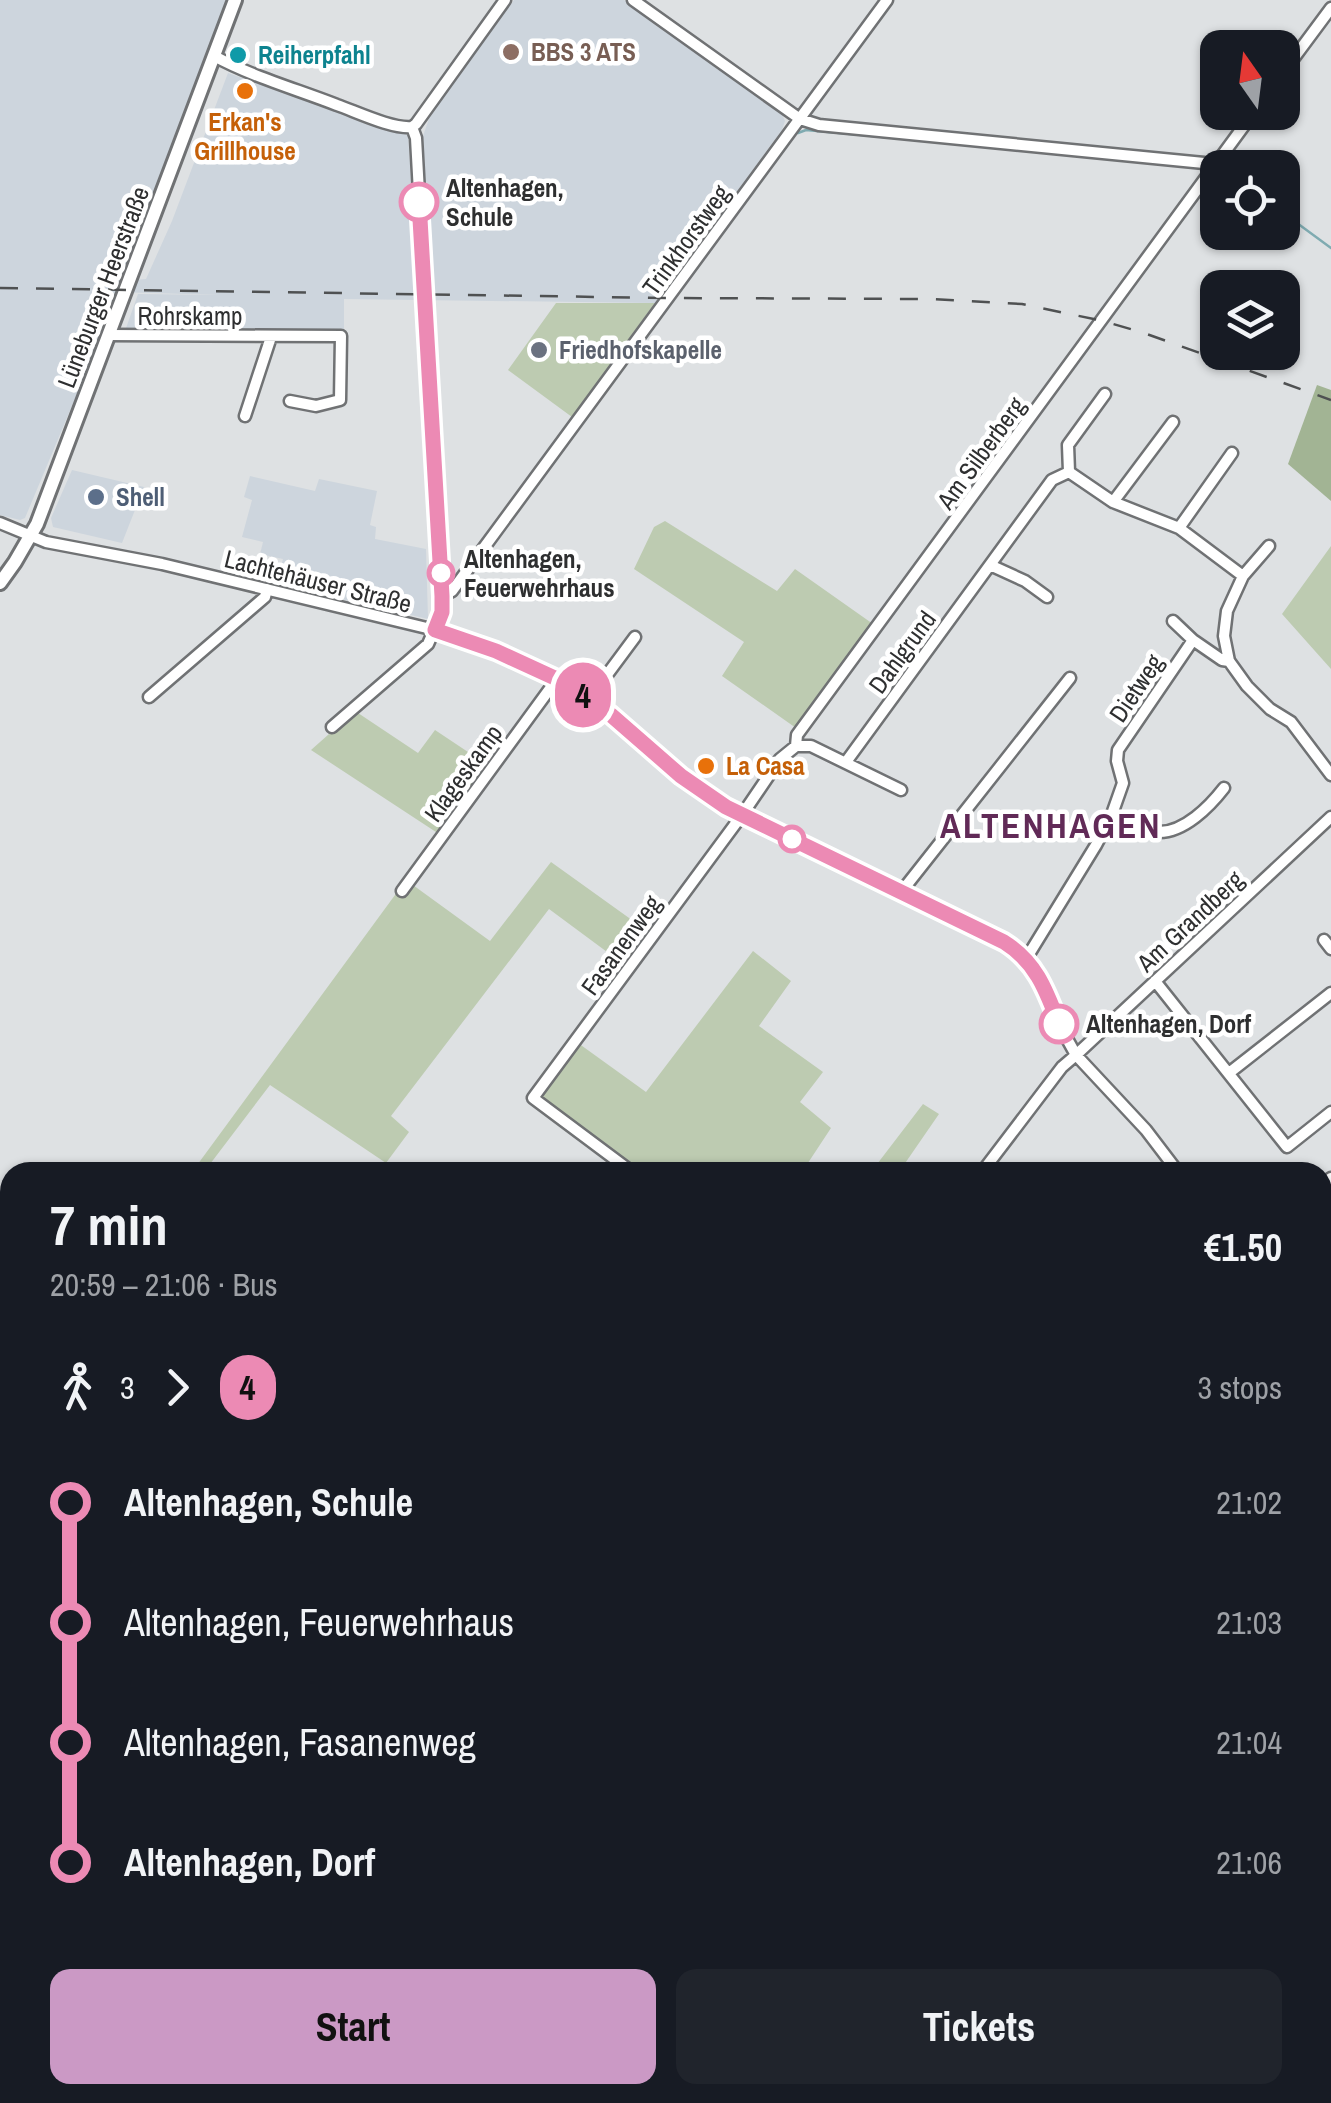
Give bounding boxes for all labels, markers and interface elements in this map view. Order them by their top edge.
north arrow [1200,30,1300,130]
map controls [1200,30,1300,370]
place label: BBS 3 ATS [531,35,636,69]
place label: Reiherpfahl [258,38,371,72]
marker: BBS 3 ATS [500,41,522,63]
marker: Reiherpfahl [227,44,249,66]
marker: Erkan's Grillhouse [234,80,256,102]
place label: Erkan's Grillhouse [194,105,296,168]
button: locate [1200,150,1300,250]
place label: Altenhagen, Schule [446,171,563,234]
street label: Trinkhorstweg [634,177,738,302]
street label: Lüneburger Heerstraße [49,181,157,393]
marker: Altenhagen, Schule [400,183,438,221]
button: layers [1200,270,1300,370]
street label: Rohrskamp [138,299,242,333]
place label: Friedhofskapelle [559,333,722,367]
marker: Friedhofskapelle [528,339,550,361]
street label: Am Silberberg [928,390,1034,517]
place label: Shell [116,480,165,514]
marker: Shell [85,486,107,508]
street label: Lachtehäuser Straße [221,541,415,621]
place label: Altenhagen, Feuerwehrhaus [464,542,615,605]
marker: Altenhagen, Feuerwehrhaus [428,560,454,586]
street label: Dahlgrund [860,604,944,700]
street label: Dietweg [1101,647,1171,729]
line badge: 4 [550,662,616,728]
text: 4 [575,672,591,719]
street label: Klageskamp [416,717,510,829]
place label: La Casa [726,749,805,783]
marker: La Casa [695,755,717,777]
district label: ALTENHAGEN [940,802,1162,849]
unlabelled marker [779,826,805,852]
street label: Am Grandberg [1129,862,1251,980]
street label: Fasanenweg [573,887,669,1002]
marker: Altenhagen, Dorf [1040,1005,1078,1043]
place label: Altenhagen, Dorf [1086,1007,1251,1041]
text: 7 min [50,1188,168,1262]
text: €1.50 [1204,1222,1282,1273]
text: 20:59 – 21:06 · Bus [50,1263,278,1306]
icon: walk [50,1360,105,1415]
icon: forward [150,1360,205,1415]
text: 4 [240,1364,256,1411]
text: 3 [120,1366,135,1409]
text: 3 stops [1197,1366,1282,1409]
text: Altenhagen, Schule [124,1477,413,1528]
text: 21:02 [1216,1481,1282,1524]
text: Altenhagen, Feuerwehrhaus [124,1597,514,1648]
text: 21:03 [1216,1601,1282,1644]
text: Altenhagen, Fasanenweg [124,1717,476,1768]
text: 21:04 [1216,1721,1282,1764]
text: Altenhagen, Dorf [124,1837,375,1888]
text: 21:06 [1216,1841,1282,1884]
button: Start [50,1969,656,2084]
button: Tickets [676,1969,1282,2084]

